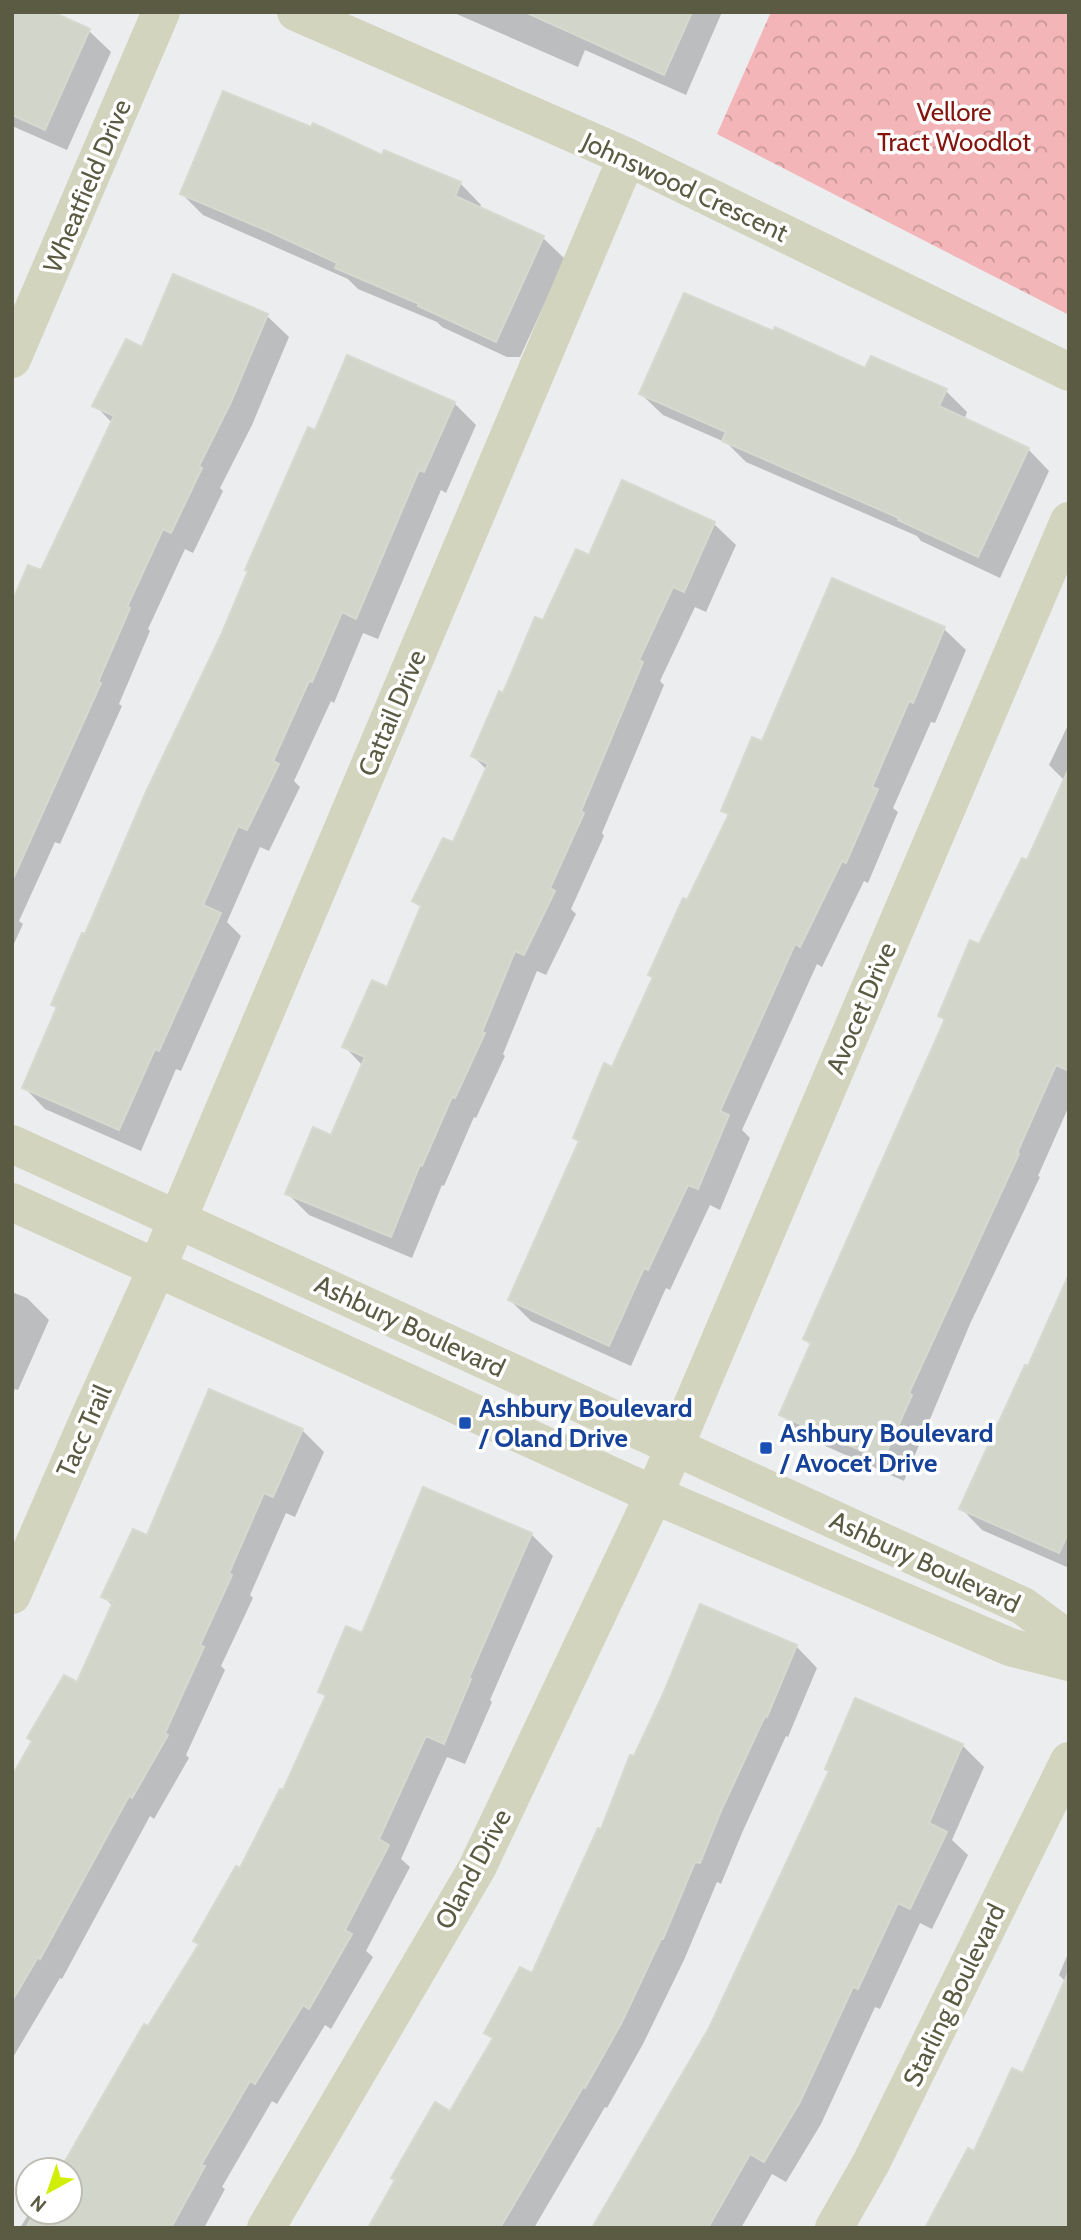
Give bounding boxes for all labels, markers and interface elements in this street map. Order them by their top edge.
street label: Wheatfield Drive [36,95,138,277]
park label: Vellore Tract Woodlot [877,96,1031,158]
street label: Johnswood Crescent [576,125,793,249]
street label: Cattail Drive [351,645,433,781]
street label: Avocet Drive [819,937,903,1079]
street label: Ashbury Boulevard [310,1268,510,1384]
street label: Tacc Trail [50,1380,118,1482]
place label: Ashbury Boulevard / Oland Drive [478,1392,693,1454]
marker: Ashbury Boulevard / Oland Drive [457,1415,473,1431]
place label: Ashbury Boulevard / Avocet Drive [779,1417,994,1479]
marker: Ashbury Boulevard / Avocet Drive [758,1440,774,1456]
street label: Ashbury Boulevard [825,1504,1025,1620]
street label: Oland Drive [428,1803,518,1935]
street label: Starling Boulevard [896,1898,1012,2092]
north arrow [14,2156,84,2226]
text: N [26,2191,51,2217]

